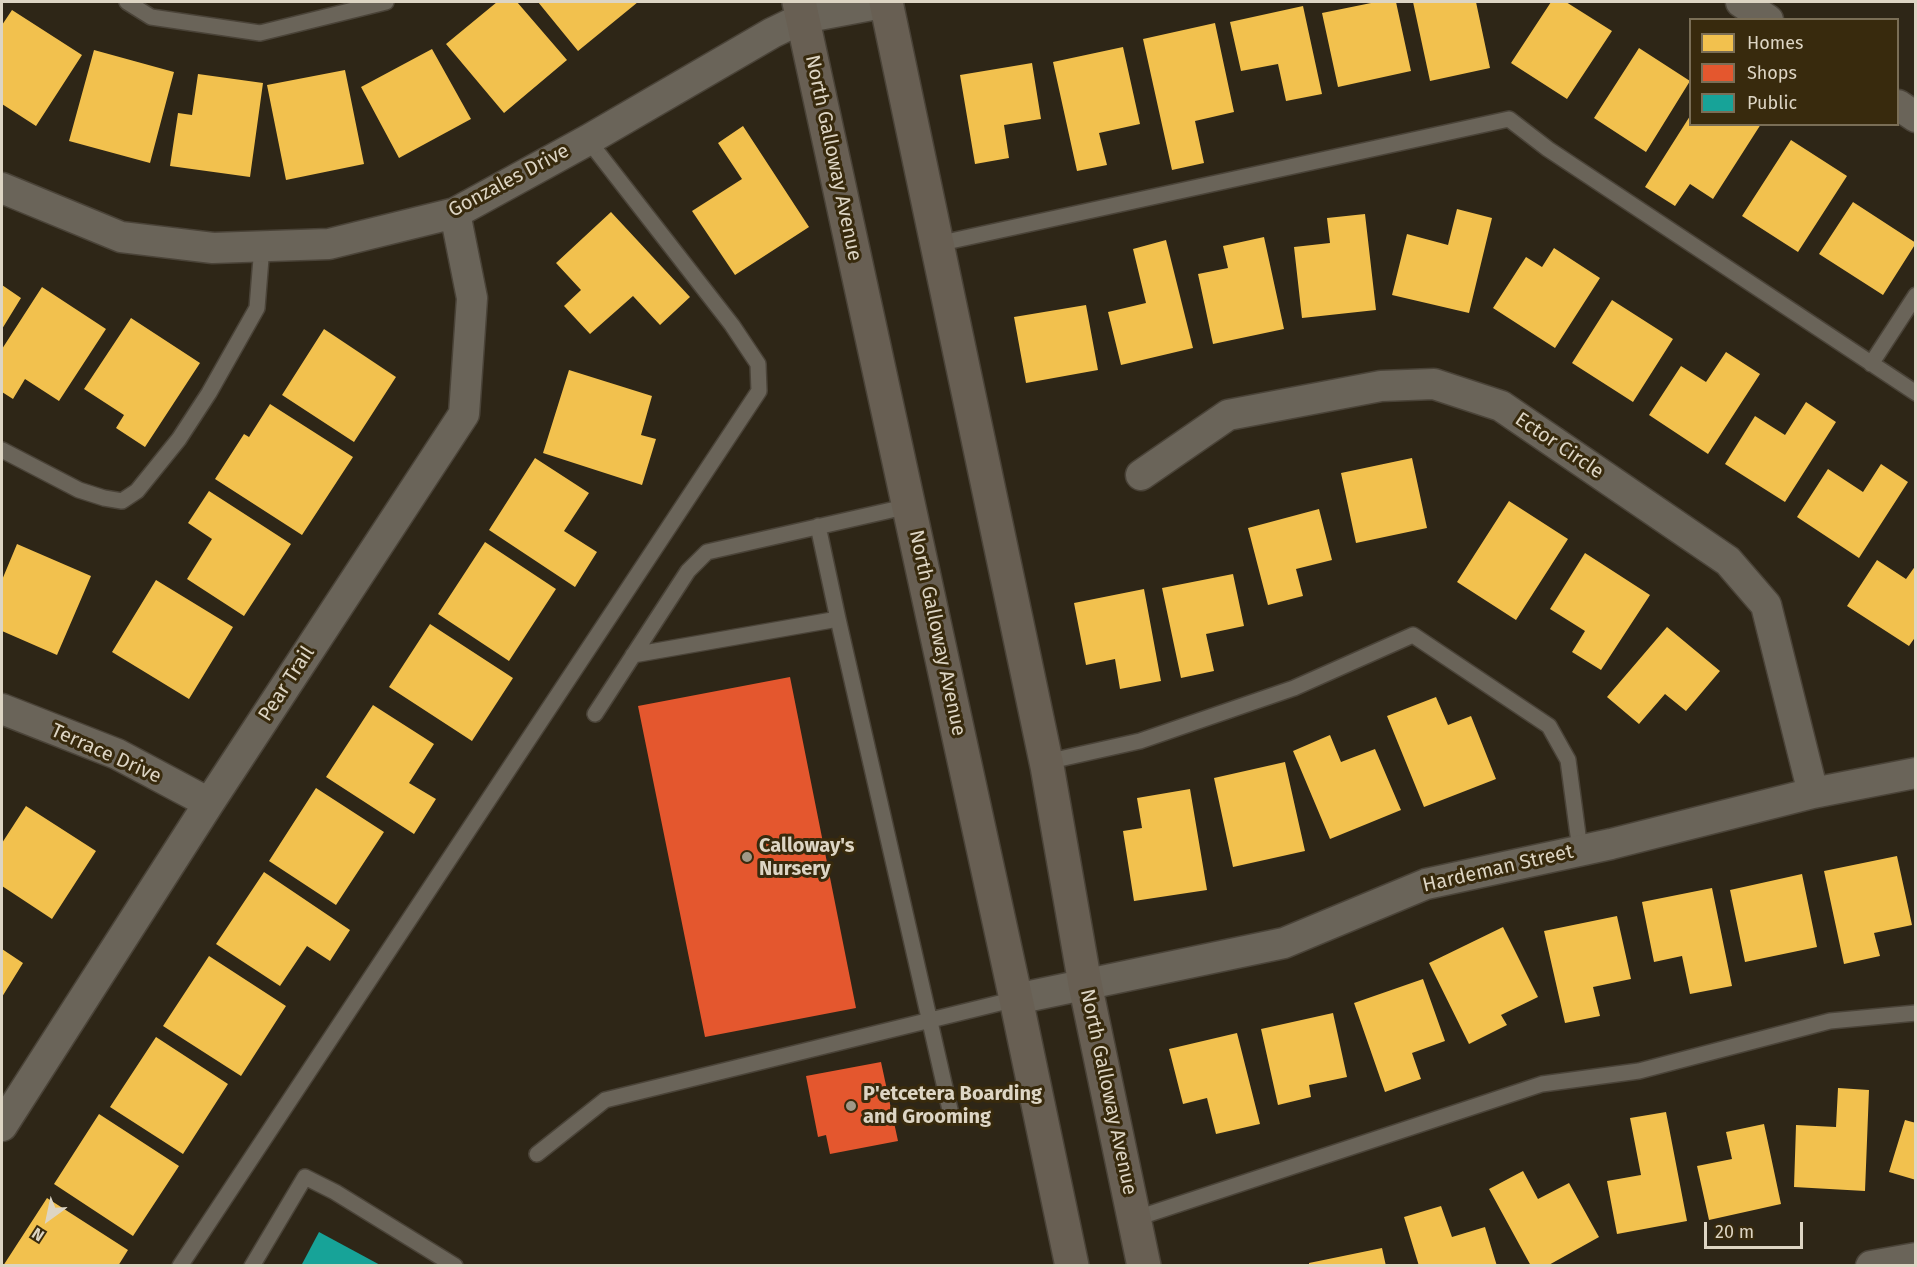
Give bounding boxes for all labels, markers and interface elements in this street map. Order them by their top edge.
legend [1689,18,1899,126]
text: Homes [1747,32,1803,54]
street label: North Galloway Avenue [799,53,867,263]
text: Shops [1747,62,1797,84]
text: Public [1747,92,1797,114]
street label: Gonzales Drive [445,139,573,223]
street label: Ector Circle [1510,408,1608,484]
street label: North Galloway Avenue [903,528,971,738]
street label: Pear Trail [254,642,320,726]
street label: Terrace Drive [47,719,165,789]
place label: Calloway's Nursery [759,834,854,881]
street label: Hardeman Street [1420,840,1576,898]
marker: Calloway's Nursery [740,850,754,864]
street label: North Galloway Avenue [1074,987,1142,1197]
place label: P'etcetera Boarding and Grooming [863,1082,1042,1129]
marker: P'etcetera Boarding and Grooming [844,1099,858,1113]
north arrow [18,1189,78,1249]
scale bar [1707,1210,1806,1248]
text: 20 m [1715,1221,1754,1243]
text: N [28,1224,48,1245]

